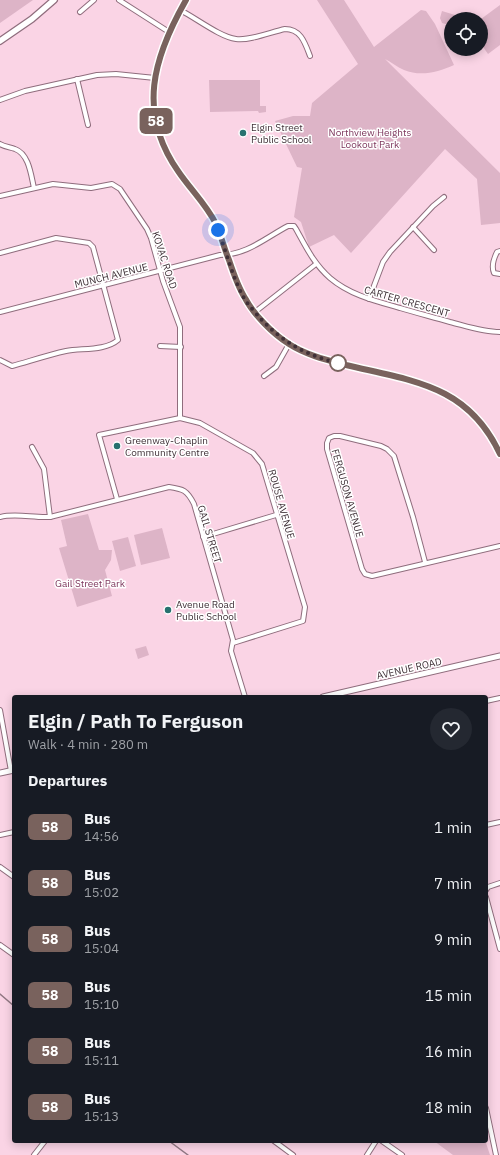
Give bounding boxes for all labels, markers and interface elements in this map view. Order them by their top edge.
map controls [444,12,488,56]
button: locate [444,12,488,56]
line badge: 58 [138,108,174,134]
text: 58 [148,112,164,130]
place label: Elgin Street Public School [251,121,312,146]
park label: Northview Heights Lookout Park [329,126,412,151]
marker: Elgin Street Public School [238,128,248,138]
your location [208,220,228,240]
street label: KOVAC ROAD [149,230,180,291]
street label: MUNCH AVENUE [73,260,149,291]
street label: CARTER CRESCENT [363,283,451,320]
unlabelled marker [329,354,347,372]
place label: Greenway-Chaplin Community Centre [125,434,209,459]
marker: Greenway-Chaplin Community Centre [112,441,122,451]
street label: FERGUSON AVENUE [329,447,366,539]
street label: ROUSE AVENUE [265,468,298,541]
street label: GAIL STREET [195,504,225,565]
park label: Gail Street Park [55,577,126,590]
place label: Avenue Road Public School [176,598,237,623]
marker: Avenue Road Public School [163,605,173,615]
street label: AVENUE ROAD [375,655,443,682]
button: heart [430,708,472,750]
text: Elgin / Path To Ferguson [28,709,243,733]
text: Walk · 4 min · 280 m [28,736,148,753]
text: Departures [28,771,107,790]
text: Bus [84,809,111,828]
text: 58 [42,818,58,836]
text: 1 min [434,818,472,837]
text: 14:56 [84,828,119,845]
text: Bus [84,865,111,884]
text: 58 [42,874,58,892]
text: 7 min [434,874,472,893]
text: 15:02 [84,884,119,901]
text: Bus [84,921,111,940]
text: 58 [42,930,58,948]
text: 9 min [434,930,472,949]
text: 15:04 [84,940,119,957]
text: Bus [84,977,111,996]
text: 58 [42,986,58,1004]
text: 15 min [425,986,472,1005]
text: 15:10 [84,996,119,1013]
text: Bus [84,1033,111,1052]
text: 58 [42,1042,58,1060]
text: 16 min [425,1042,472,1061]
text: 15:11 [84,1052,119,1069]
text: Bus [84,1089,111,1108]
text: 58 [42,1098,58,1116]
text: 18 min [425,1098,472,1117]
text: 15:13 [84,1108,119,1125]

